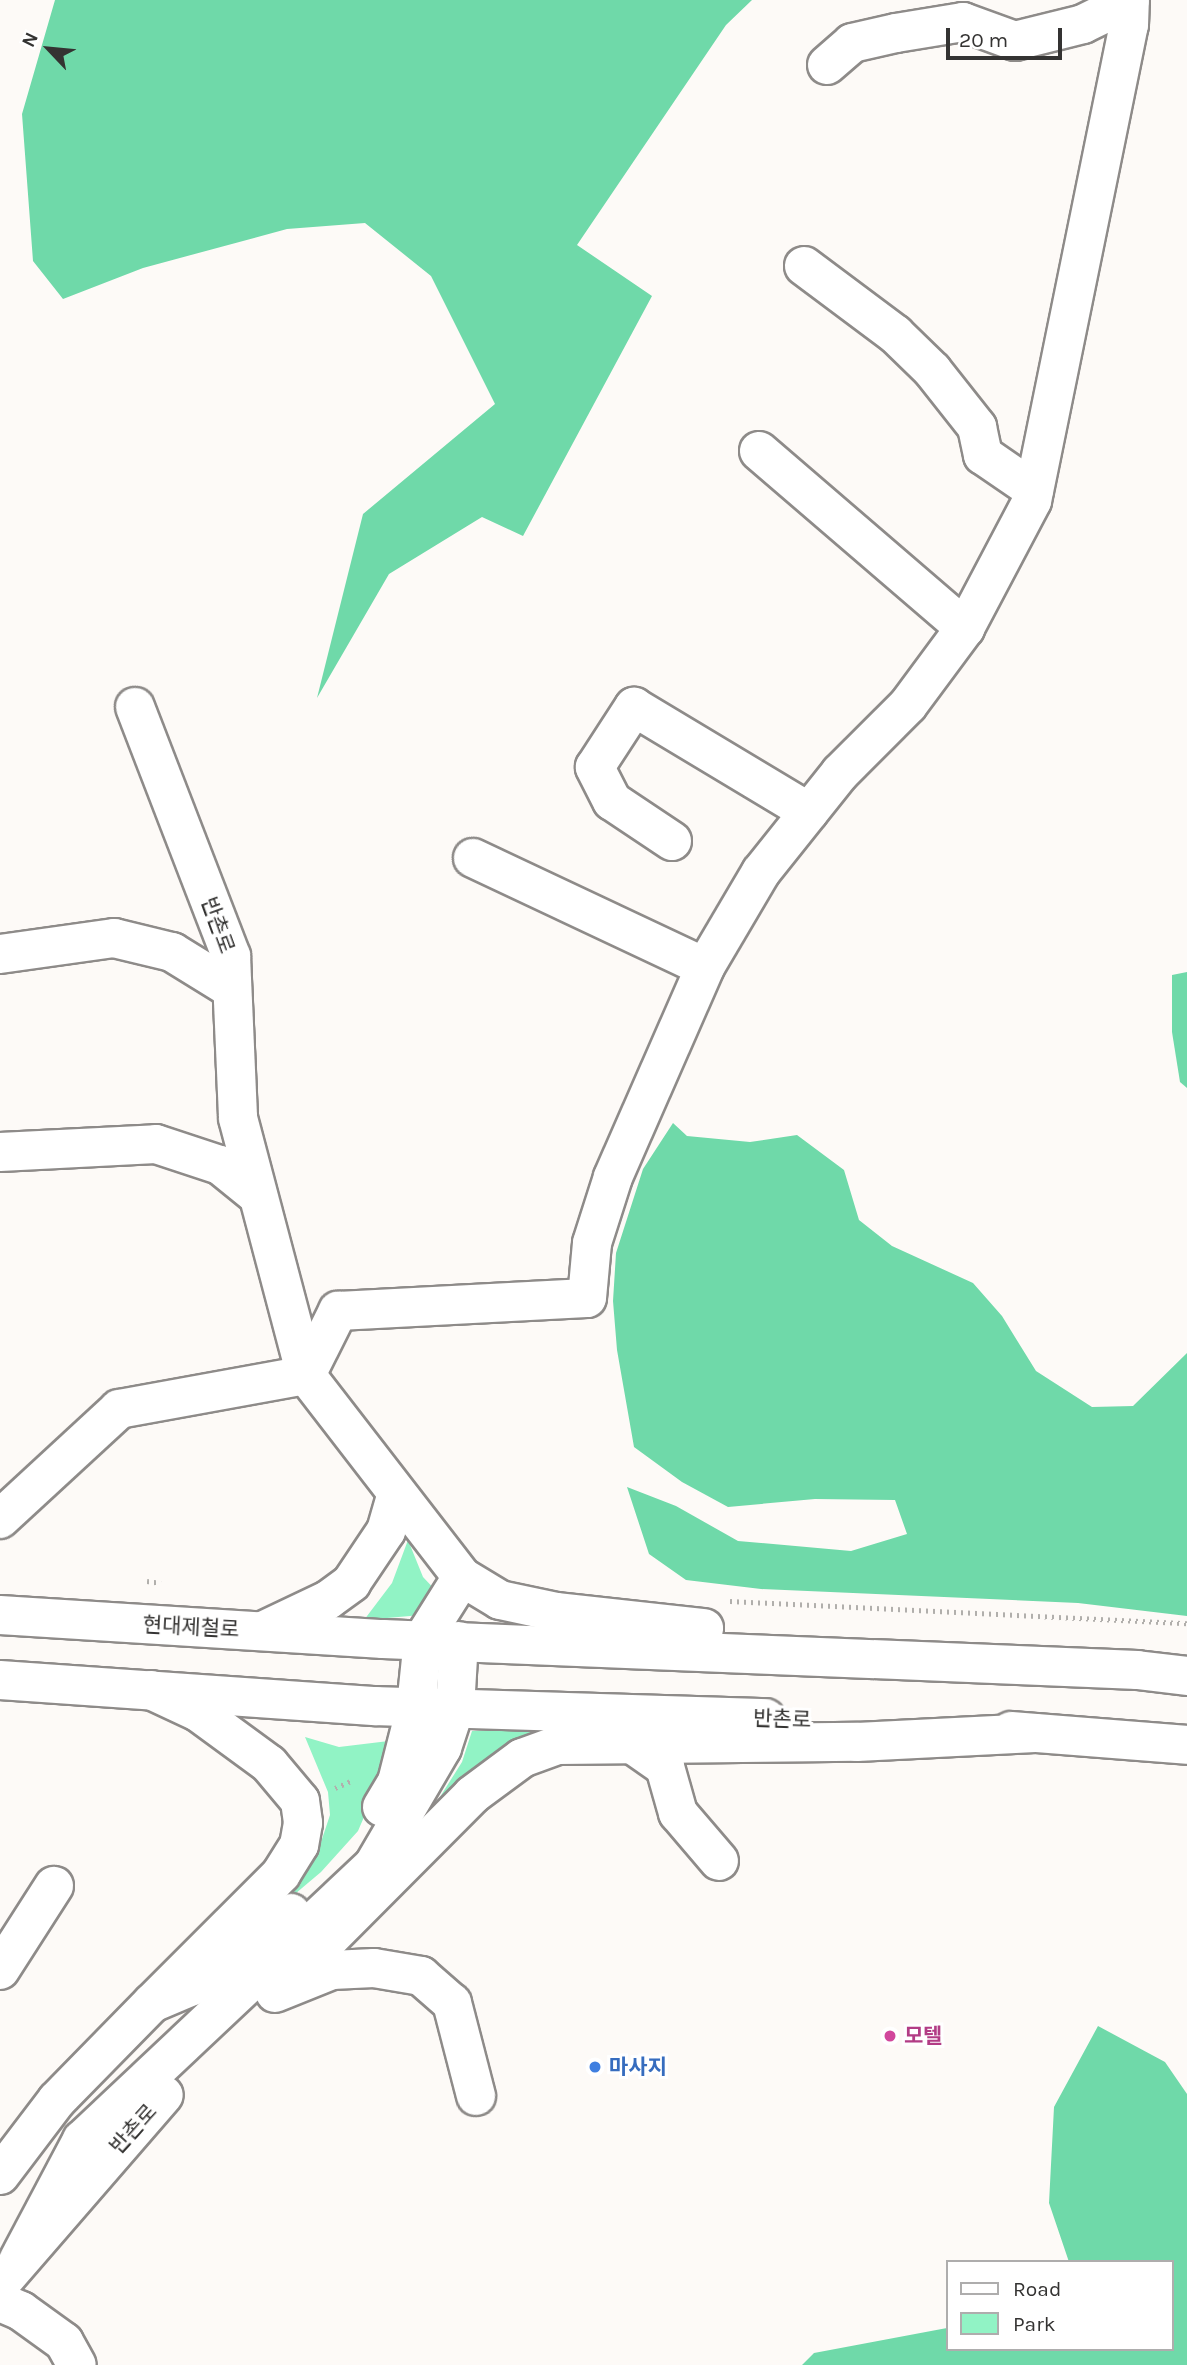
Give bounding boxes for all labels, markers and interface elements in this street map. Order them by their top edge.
north arrow [14,14,84,84]
scale bar [949,14,1064,58]
text: 20 m [959,28,1008,52]
text: N [17,29,43,51]
street label: 반촌로 [196,893,240,957]
street label: 현대제철로 [142,1612,240,1642]
street label: 반촌로 [753,1705,811,1733]
place label: 모텔 [904,2023,943,2049]
marker: 모텔 [882,2028,898,2044]
place label: 마사지 [609,2054,667,2080]
marker: 마사지 [587,2059,603,2075]
street label: 반촌로 [104,2099,162,2159]
legend [946,2260,1173,2351]
text: Road [1013,2277,1061,2301]
text: Park [1013,2312,1056,2336]

